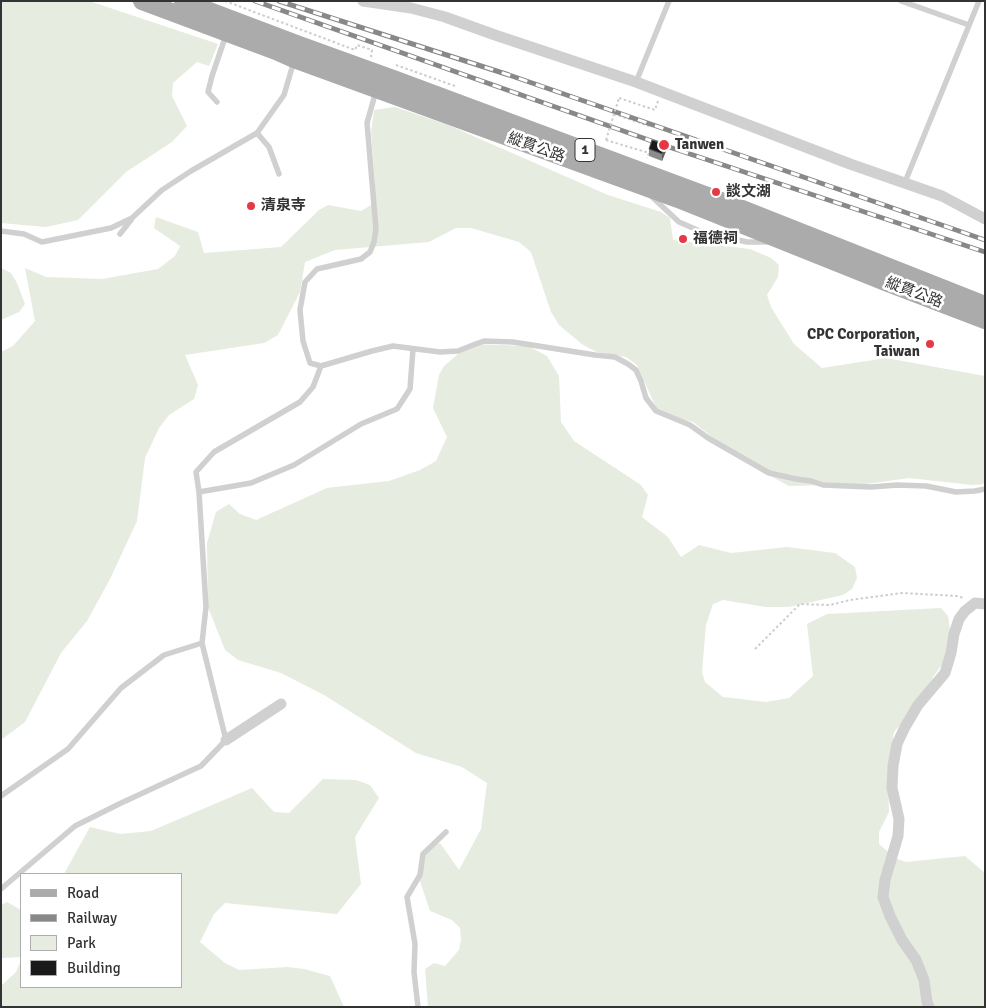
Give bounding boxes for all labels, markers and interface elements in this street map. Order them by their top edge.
street label: 縱貫公路 [505,129,567,167]
place label: Tanwen [675,136,724,154]
road number: 1 [575,138,595,162]
marker: Tanwen [657,138,671,152]
place label: 談文湖 [726,183,771,201]
marker: 談文湖 [710,186,722,198]
place label: 清泉寺 [261,197,306,215]
marker: 清泉寺 [245,200,257,212]
place label: 福德祠 [693,230,738,248]
marker: 福德祠 [677,233,689,245]
street label: 縱貫公路 [883,274,945,312]
place label: CPC Corporation, Taiwan [807,326,920,361]
marker: CPC Corporation, Taiwan [924,338,936,350]
legend [20,873,182,988]
text: Road [67,884,99,902]
text: Railway [67,909,117,927]
text: Park [67,934,96,952]
text: Building [67,959,121,977]

